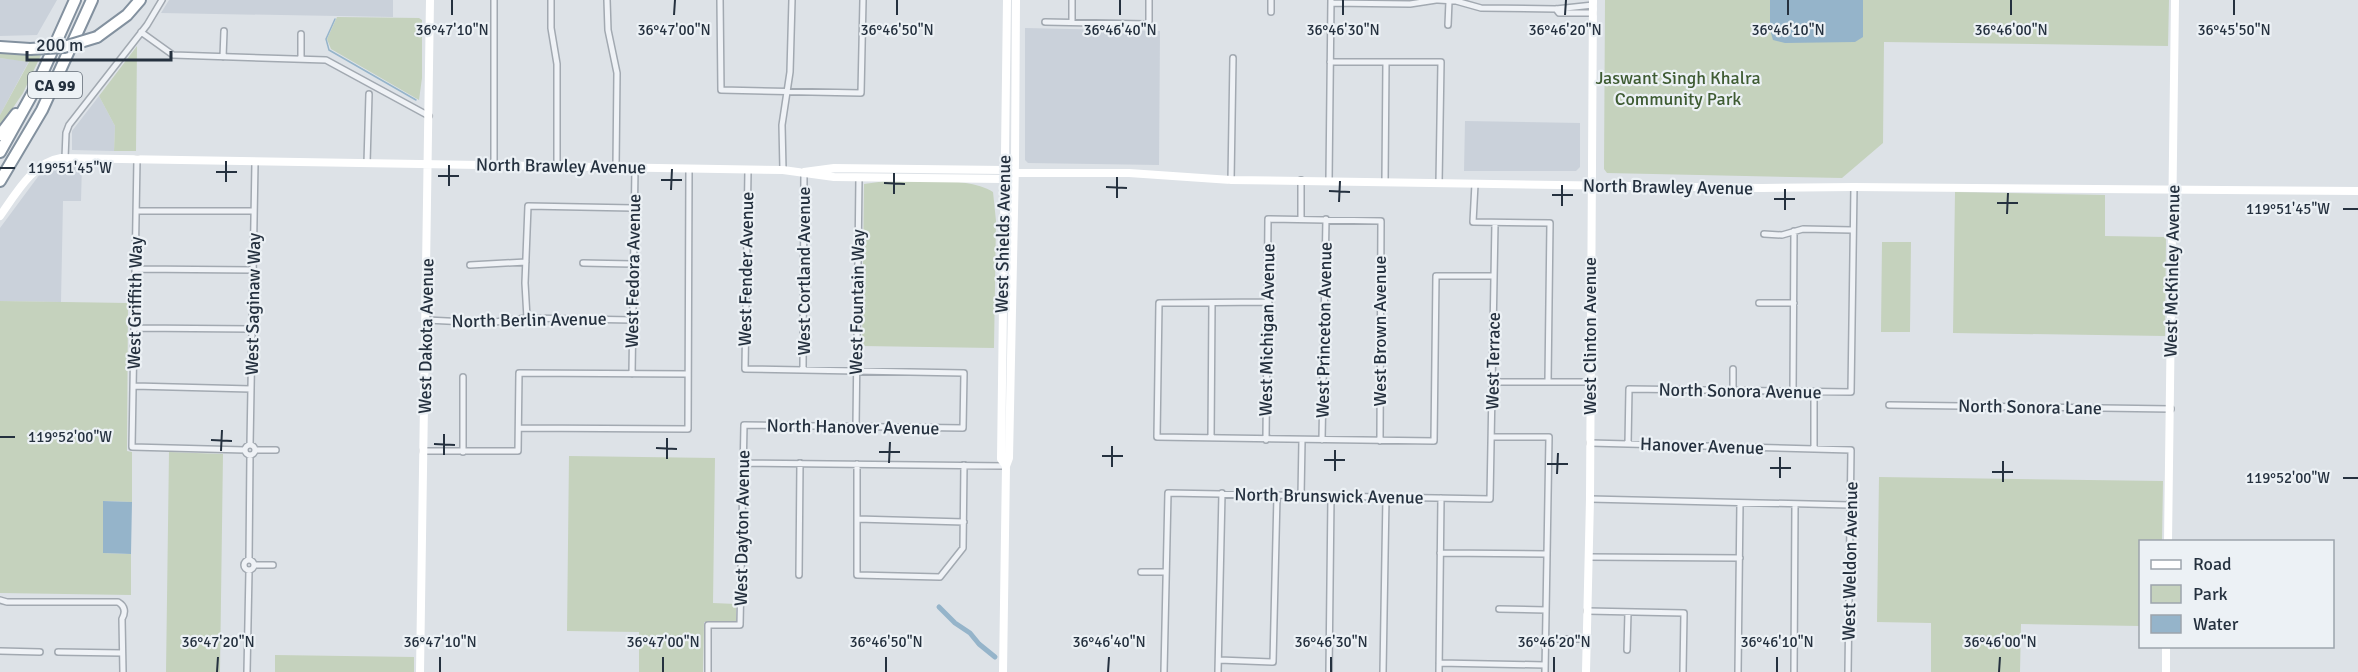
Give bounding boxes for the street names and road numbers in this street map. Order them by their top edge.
road number: CA 99 [28,72,82,98]
street label: North Brawley Avenue [476,154,646,178]
street label: West Shields Avenue [991,155,1015,313]
street label: North Brawley Avenue [1583,175,1753,199]
street label: West McKinley Avenue [2159,184,2185,358]
street label: West Cortland Avenue [793,186,815,356]
street label: West Fender Avenue [734,191,758,347]
street label: West Fedora Avenue [621,194,645,348]
street label: West Fountain Way [845,228,869,375]
street label: West Saginaw Way [241,232,265,376]
street label: West Griffith Way [123,236,147,370]
street label: West Princeton Avenue [1311,242,1337,418]
street label: West Michigan Avenue [1254,243,1280,417]
street label: West Brown Avenue [1369,256,1391,406]
street label: West Clinton Avenue [1579,257,1601,415]
street label: West Dakota Avenue [414,258,438,414]
street label: North Berlin Avenue [451,308,607,332]
street label: West Terrace [1481,312,1505,410]
street label: North Sonora Avenue [1658,379,1822,403]
street label: North Sonora Lane [1958,395,2102,419]
street label: North Hanover Avenue [766,414,940,440]
street label: Hanover Avenue [1640,433,1764,459]
street label: West Dayton Avenue [730,450,754,606]
street label: West Weldon Avenue [1838,481,1862,641]
street label: North Brunswick Avenue [1234,483,1424,509]

